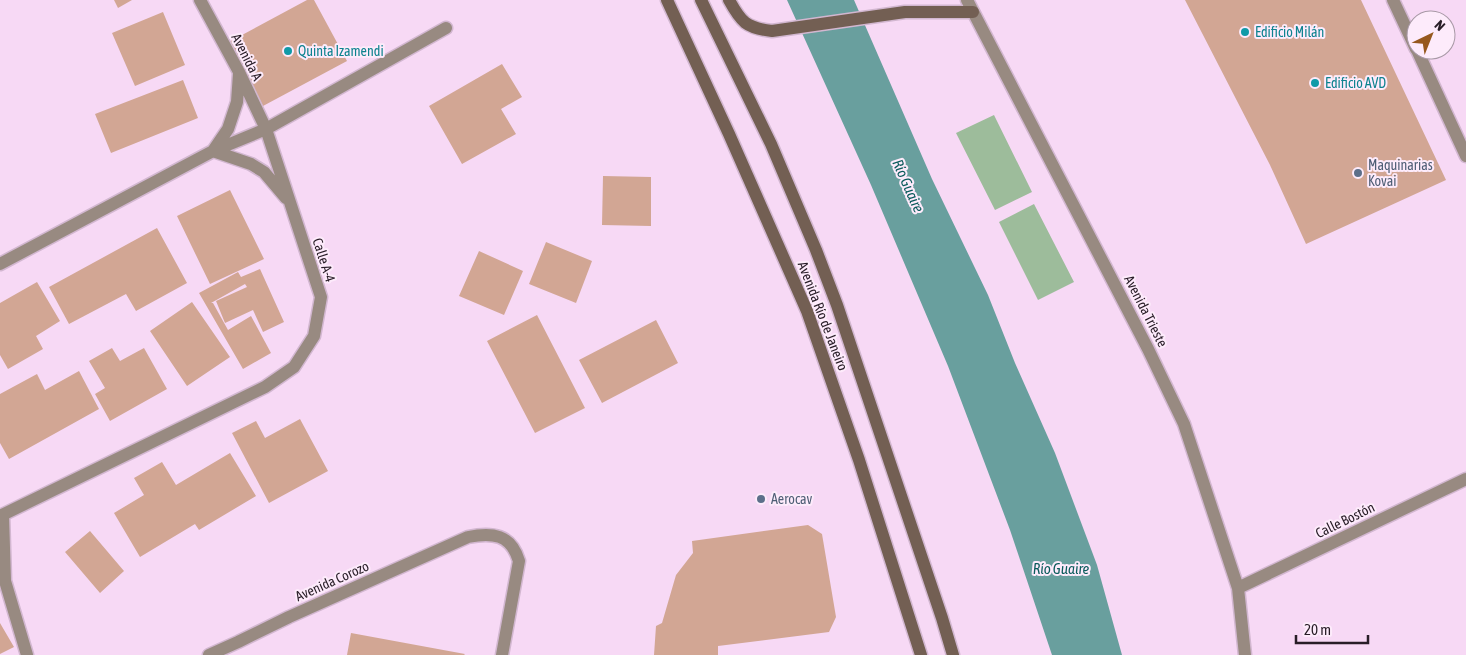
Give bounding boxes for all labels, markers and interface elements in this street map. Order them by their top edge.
north arrow [1406,10,1456,60]
text: N [1431,17,1448,34]
place label: Edificio Milán [1255,24,1324,40]
marker: Edificio Milán [1239,26,1251,38]
street label: Avenida A [228,31,266,83]
place label: Quinta Izamendi [298,43,384,59]
marker: Quinta Izamendi [282,45,294,57]
place label: Edificio AVD [1325,75,1386,91]
marker: Edificio AVD [1309,77,1321,89]
water label: Río Guaire [889,157,928,215]
place label: Maquinarias Kovai [1368,157,1433,189]
marker: Maquinarias Kovai [1352,167,1364,179]
street label: Calle A-4 [309,236,339,284]
street label: Avenida Río de Janeiro [795,259,851,373]
street label: Avenida Trieste [1121,273,1171,349]
place label: Aerocav [771,491,813,507]
marker: Aerocav [755,493,767,505]
street label: Calle Bostón [1313,499,1377,541]
street label: Avenida Corozo [293,558,371,604]
water label: Río Guaire [1033,560,1089,577]
scale bar [1296,612,1368,644]
text: 20 m [1304,621,1331,638]

